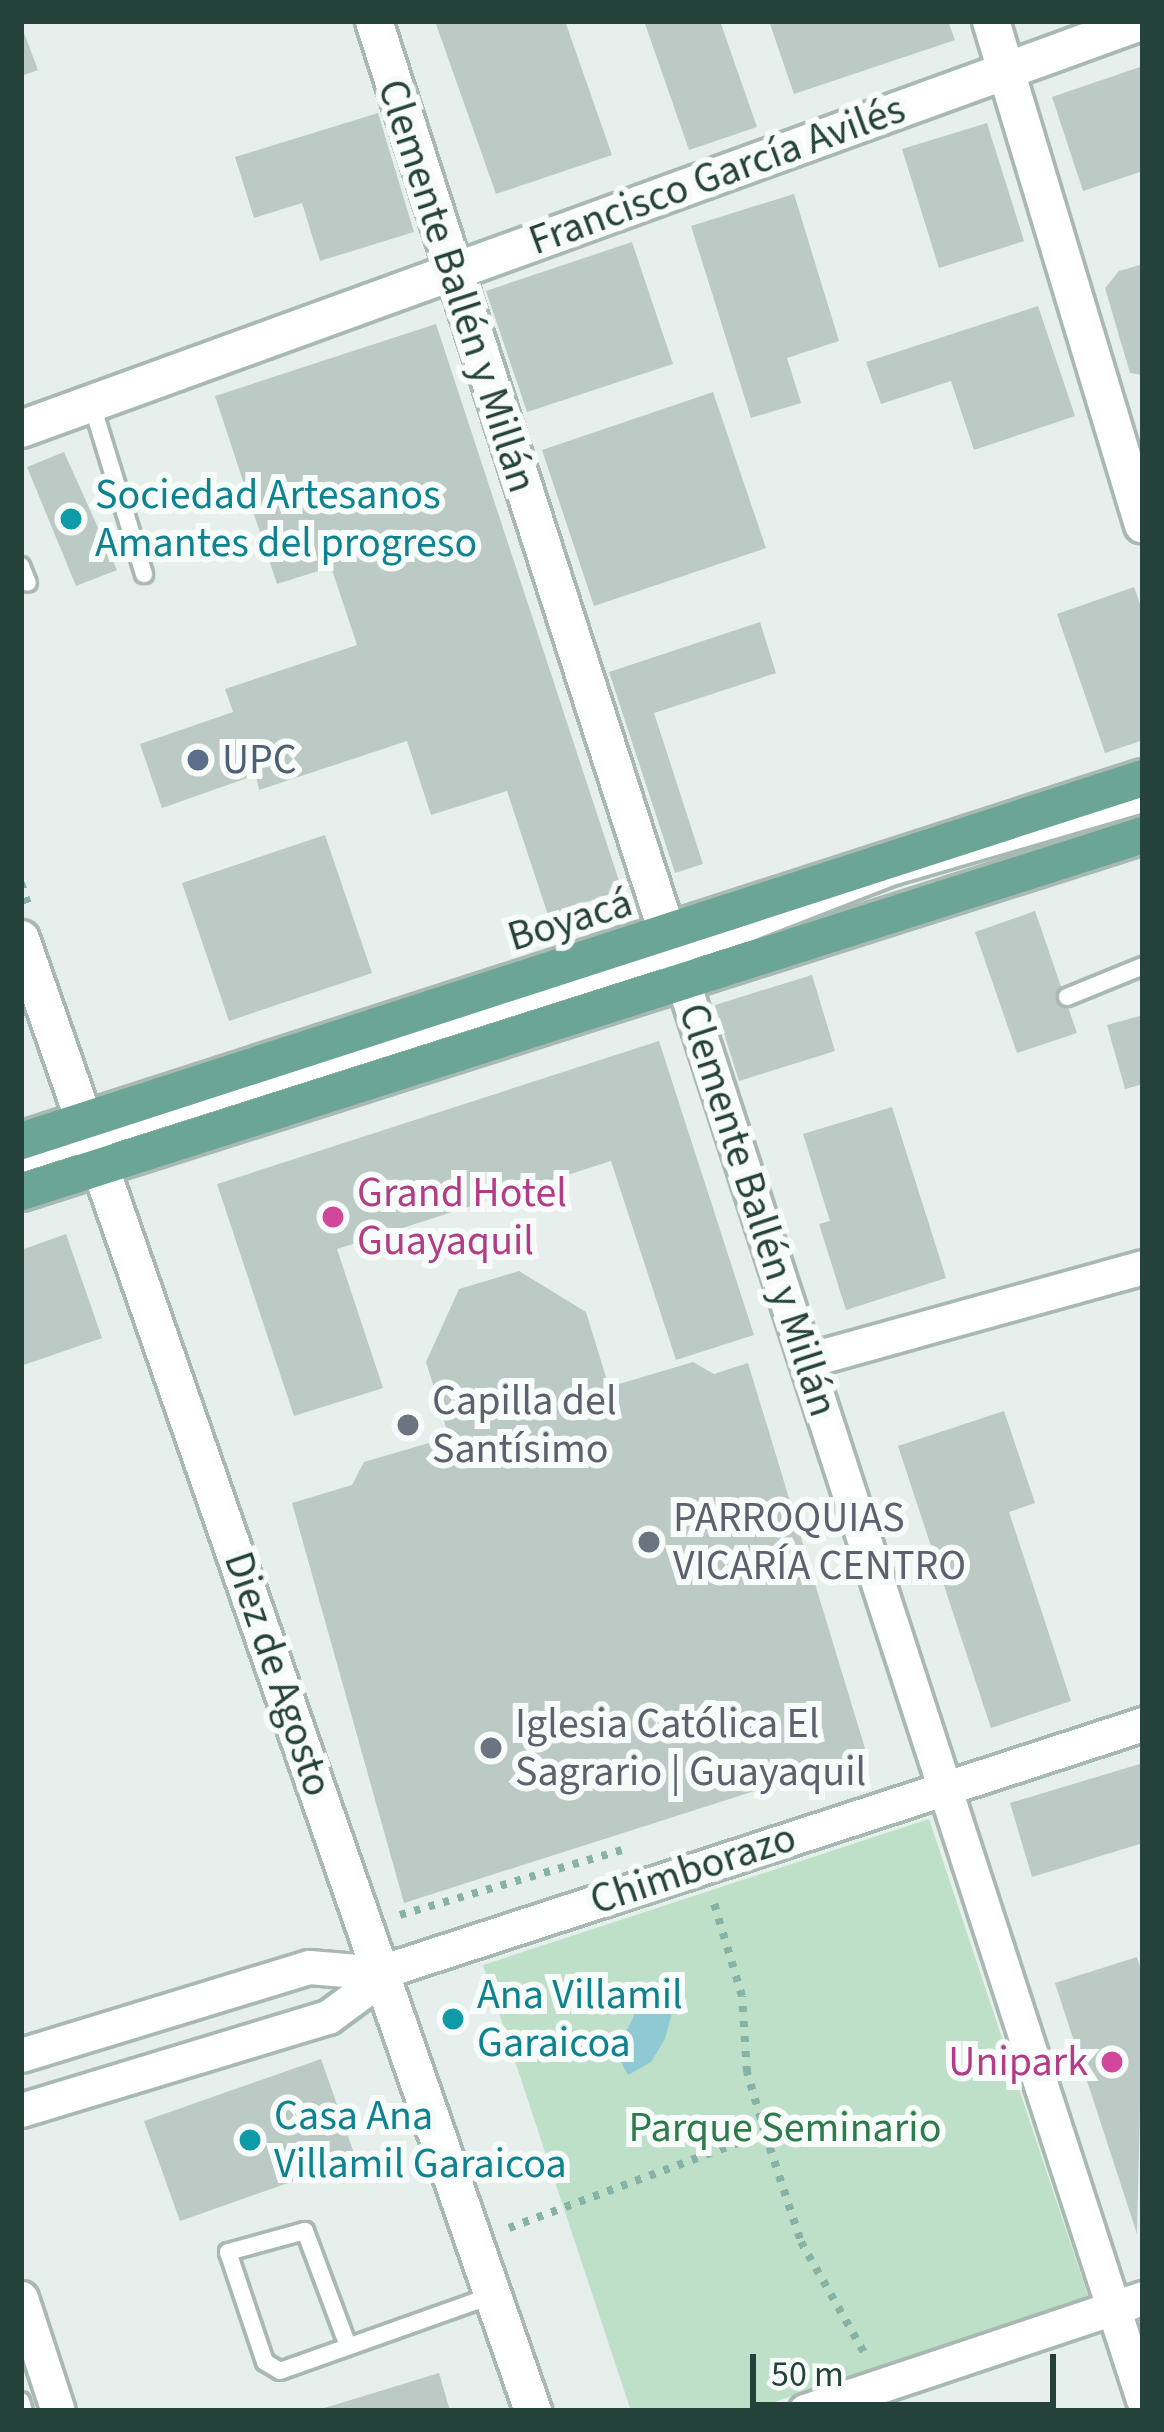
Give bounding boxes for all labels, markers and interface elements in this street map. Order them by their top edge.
street label: Clemente Ballén y Millán [366,73,548,499]
street label: Francisco García Avilés [522,84,912,266]
place label: Sociedad Artesanos Amantes del progreso [95,470,477,568]
marker: Sociedad Artesanos Amantes del progreso [58,506,84,532]
place label: UPC [222,735,297,785]
marker: UPC [185,747,211,773]
street label: Boyacá [502,877,638,963]
street label: Clemente Ballén y Millán [667,997,849,1423]
place label: Grand Hotel Guayaquil [357,1168,567,1266]
marker: Grand Hotel Guayaquil [320,1204,346,1230]
place label: Capilla del Santísimo [432,1376,617,1474]
marker: Capilla del Santísimo [395,1412,421,1438]
place label: PARROQUIAS VICARÍA CENTRO [673,1493,966,1592]
marker: PARROQUIAS VICARÍA CENTRO [636,1529,662,1555]
street label: Diez de Agosto [213,1545,343,1803]
place label: Iglesia Católica El Sagrario | Guayaquil [515,1699,866,1798]
marker: Iglesia Católica El Sagrario | Guayaquil [478,1735,504,1761]
street label: Chimborazo [584,1812,802,1926]
place label: Ana Villamil Garaicoa [477,1970,683,2068]
marker: Ana Villamil Garaicoa [440,2006,466,2032]
place label: Unipark [948,2037,1088,2087]
marker: Unipark [1099,2049,1125,2075]
place label: Casa Ana Villamil Garaicoa [274,2091,567,2190]
park label: Parque Seminario [629,2103,941,2153]
marker: Casa Ana Villamil Garaicoa [237,2127,263,2153]
scale bar [756,2330,1062,2404]
text: 50 m [771,2349,844,2400]

